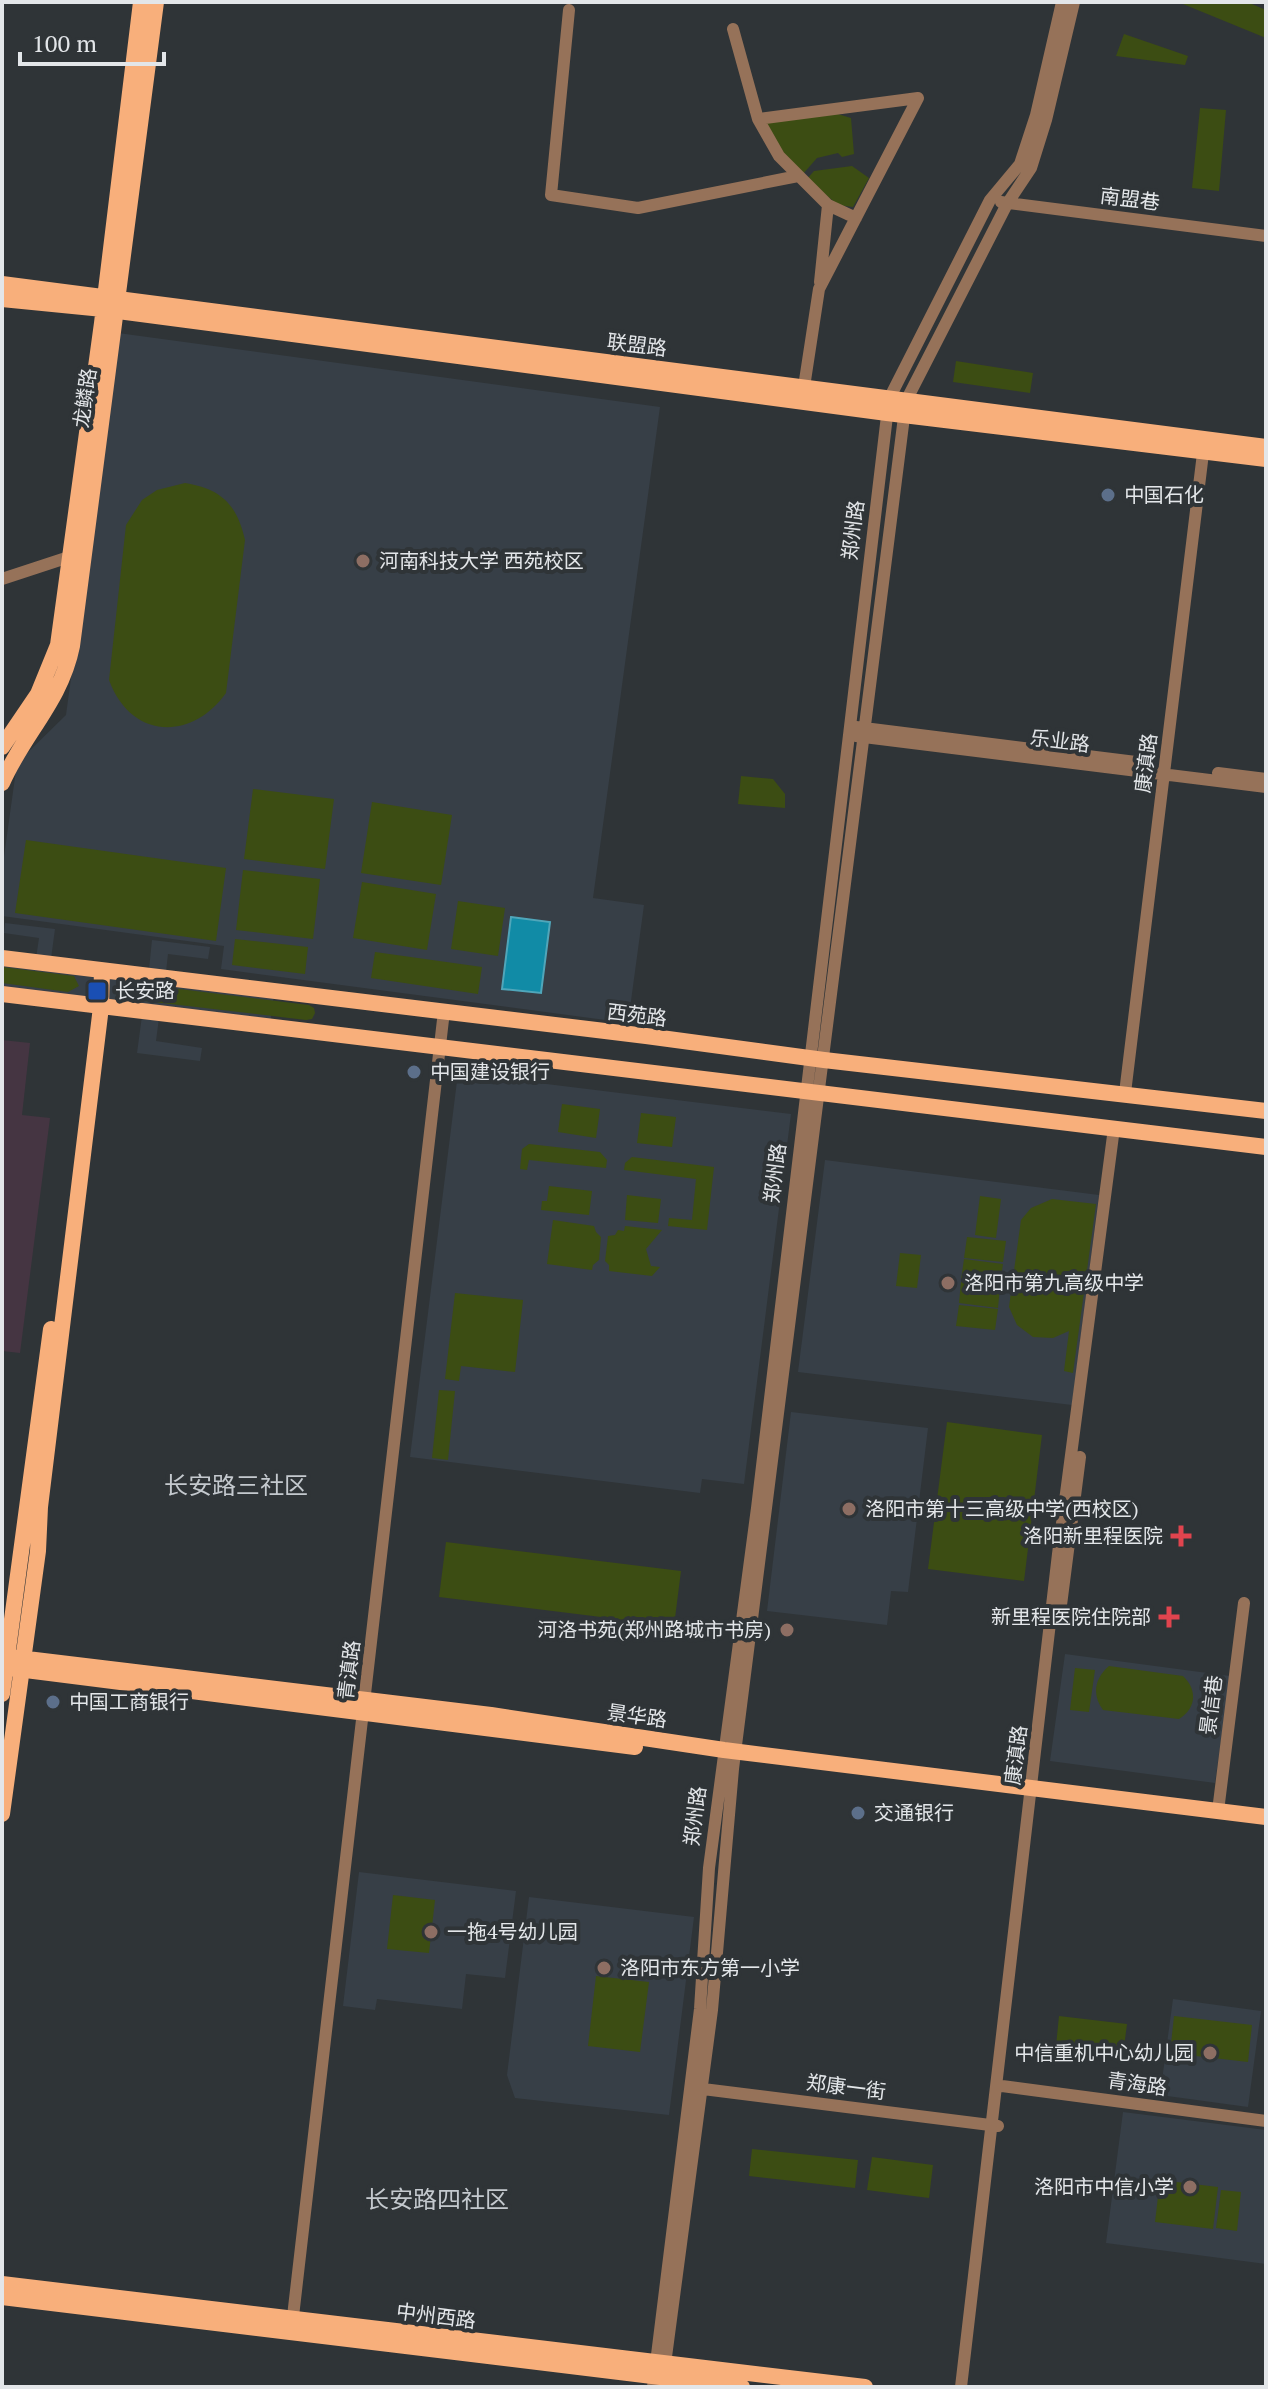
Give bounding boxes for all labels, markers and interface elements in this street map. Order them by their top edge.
scale bar [20,16,164,66]
text: 100 m [32,27,97,59]
street label: 南盟巷 [1099,181,1161,216]
street label: 联盟路 [606,327,668,362]
street label: 龙鳞路 [67,366,102,430]
place label: 中国石化 [1124,481,1204,508]
marker: 中国石化 [1099,486,1117,504]
street label: 郑州路 [835,499,870,561]
place label: 河南科技大学 西苑校区 [379,547,584,574]
marker: 河南科技大学 西苑校区 [354,552,372,570]
street label: 乐业路 [1029,723,1091,758]
street label: 康滇路 [1128,732,1163,794]
place label: 长安路 [115,977,175,1004]
marker: 长安路 [86,980,108,1002]
street label: 西苑路 [606,997,668,1032]
place label: 中国建设银行 [430,1058,550,1085]
marker: 中国建设银行 [405,1063,423,1081]
street label: 郑州路 [757,1142,792,1204]
place label: 洛阳市第九高级中学 [964,1269,1144,1296]
marker: 洛阳市第九高级中学 [939,1274,957,1292]
district label: 长安路三社区 [164,1469,308,1501]
place label: 洛阳市第十三高级中学(西校区) [865,1495,1139,1522]
marker: 洛阳市第十三高级中学(西校区) [840,1500,858,1518]
place label: 洛阳新里程医院 [1023,1522,1163,1549]
marker: 洛阳新里程医院 [1170,1525,1192,1547]
place label: 新里程医院住院部 [991,1603,1151,1630]
marker: 新里程医院住院部 [1158,1606,1180,1628]
place label: 河洛书苑(郑州路城市书房) [537,1616,771,1643]
marker: 河洛书苑(郑州路城市书房) [778,1621,796,1639]
street label: 青滇路 [331,1639,366,1701]
street label: 景信巷 [1193,1674,1228,1736]
place label: 中国工商银行 [69,1688,189,1715]
marker: 中国工商银行 [44,1693,62,1711]
street label: 景华路 [605,1698,669,1733]
street label: 康滇路 [998,1724,1033,1786]
street label: 郑州路 [677,1785,712,1847]
place label: 交通银行 [874,1799,954,1826]
marker: 交通银行 [849,1804,867,1822]
place label: 一拖4号幼儿园 [447,1918,578,1945]
marker: 一拖4号幼儿园 [422,1923,440,1941]
place label: 洛阳市东方第一小学 [620,1954,800,1981]
marker: 洛阳市东方第一小学 [595,1959,613,1977]
place label: 中信重机中心幼儿园 [1014,2039,1194,2066]
marker: 中信重机中心幼儿园 [1201,2044,1219,2062]
street label: 青海路 [1105,2066,1169,2101]
street label: 郑康一街 [805,2068,887,2105]
place label: 洛阳市中信小学 [1034,2173,1174,2200]
marker: 洛阳市中信小学 [1181,2178,1199,2196]
district label: 长安路四社区 [365,2183,509,2215]
street label: 中州西路 [395,2297,477,2334]

